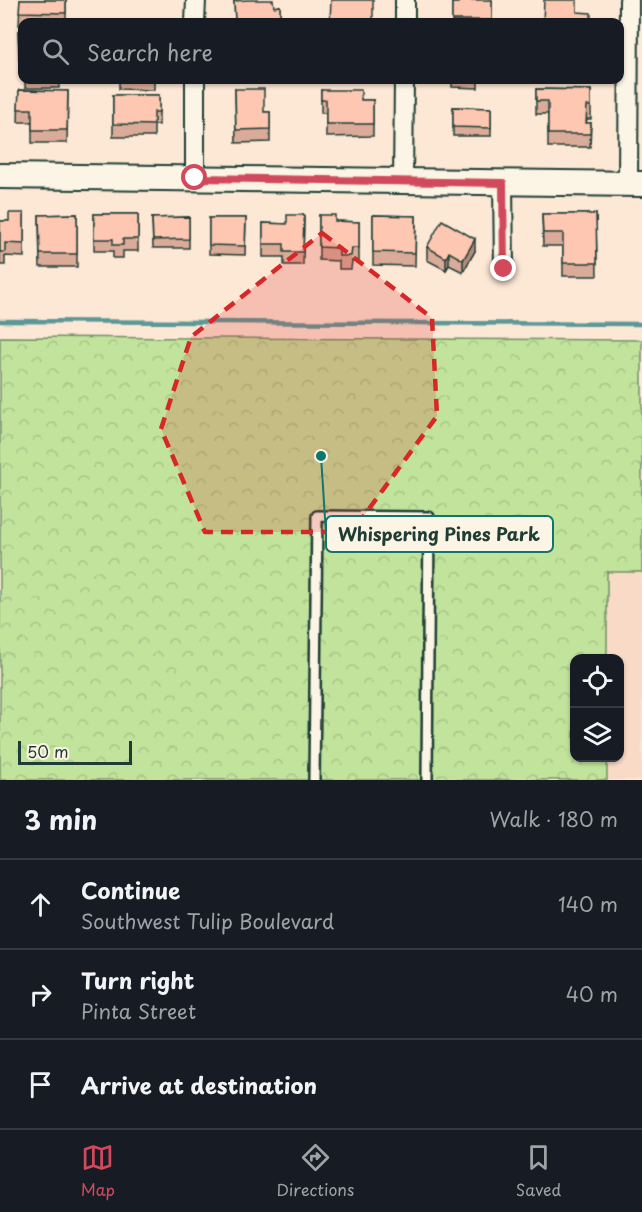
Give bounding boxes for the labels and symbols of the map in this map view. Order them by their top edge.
route start [181,164,207,190]
route end [490,255,516,281]
callout: Whispering Pines Park [326,516,553,552]
text: Whispering Pines Park [338,520,540,547]
scale bar [18,738,132,766]

